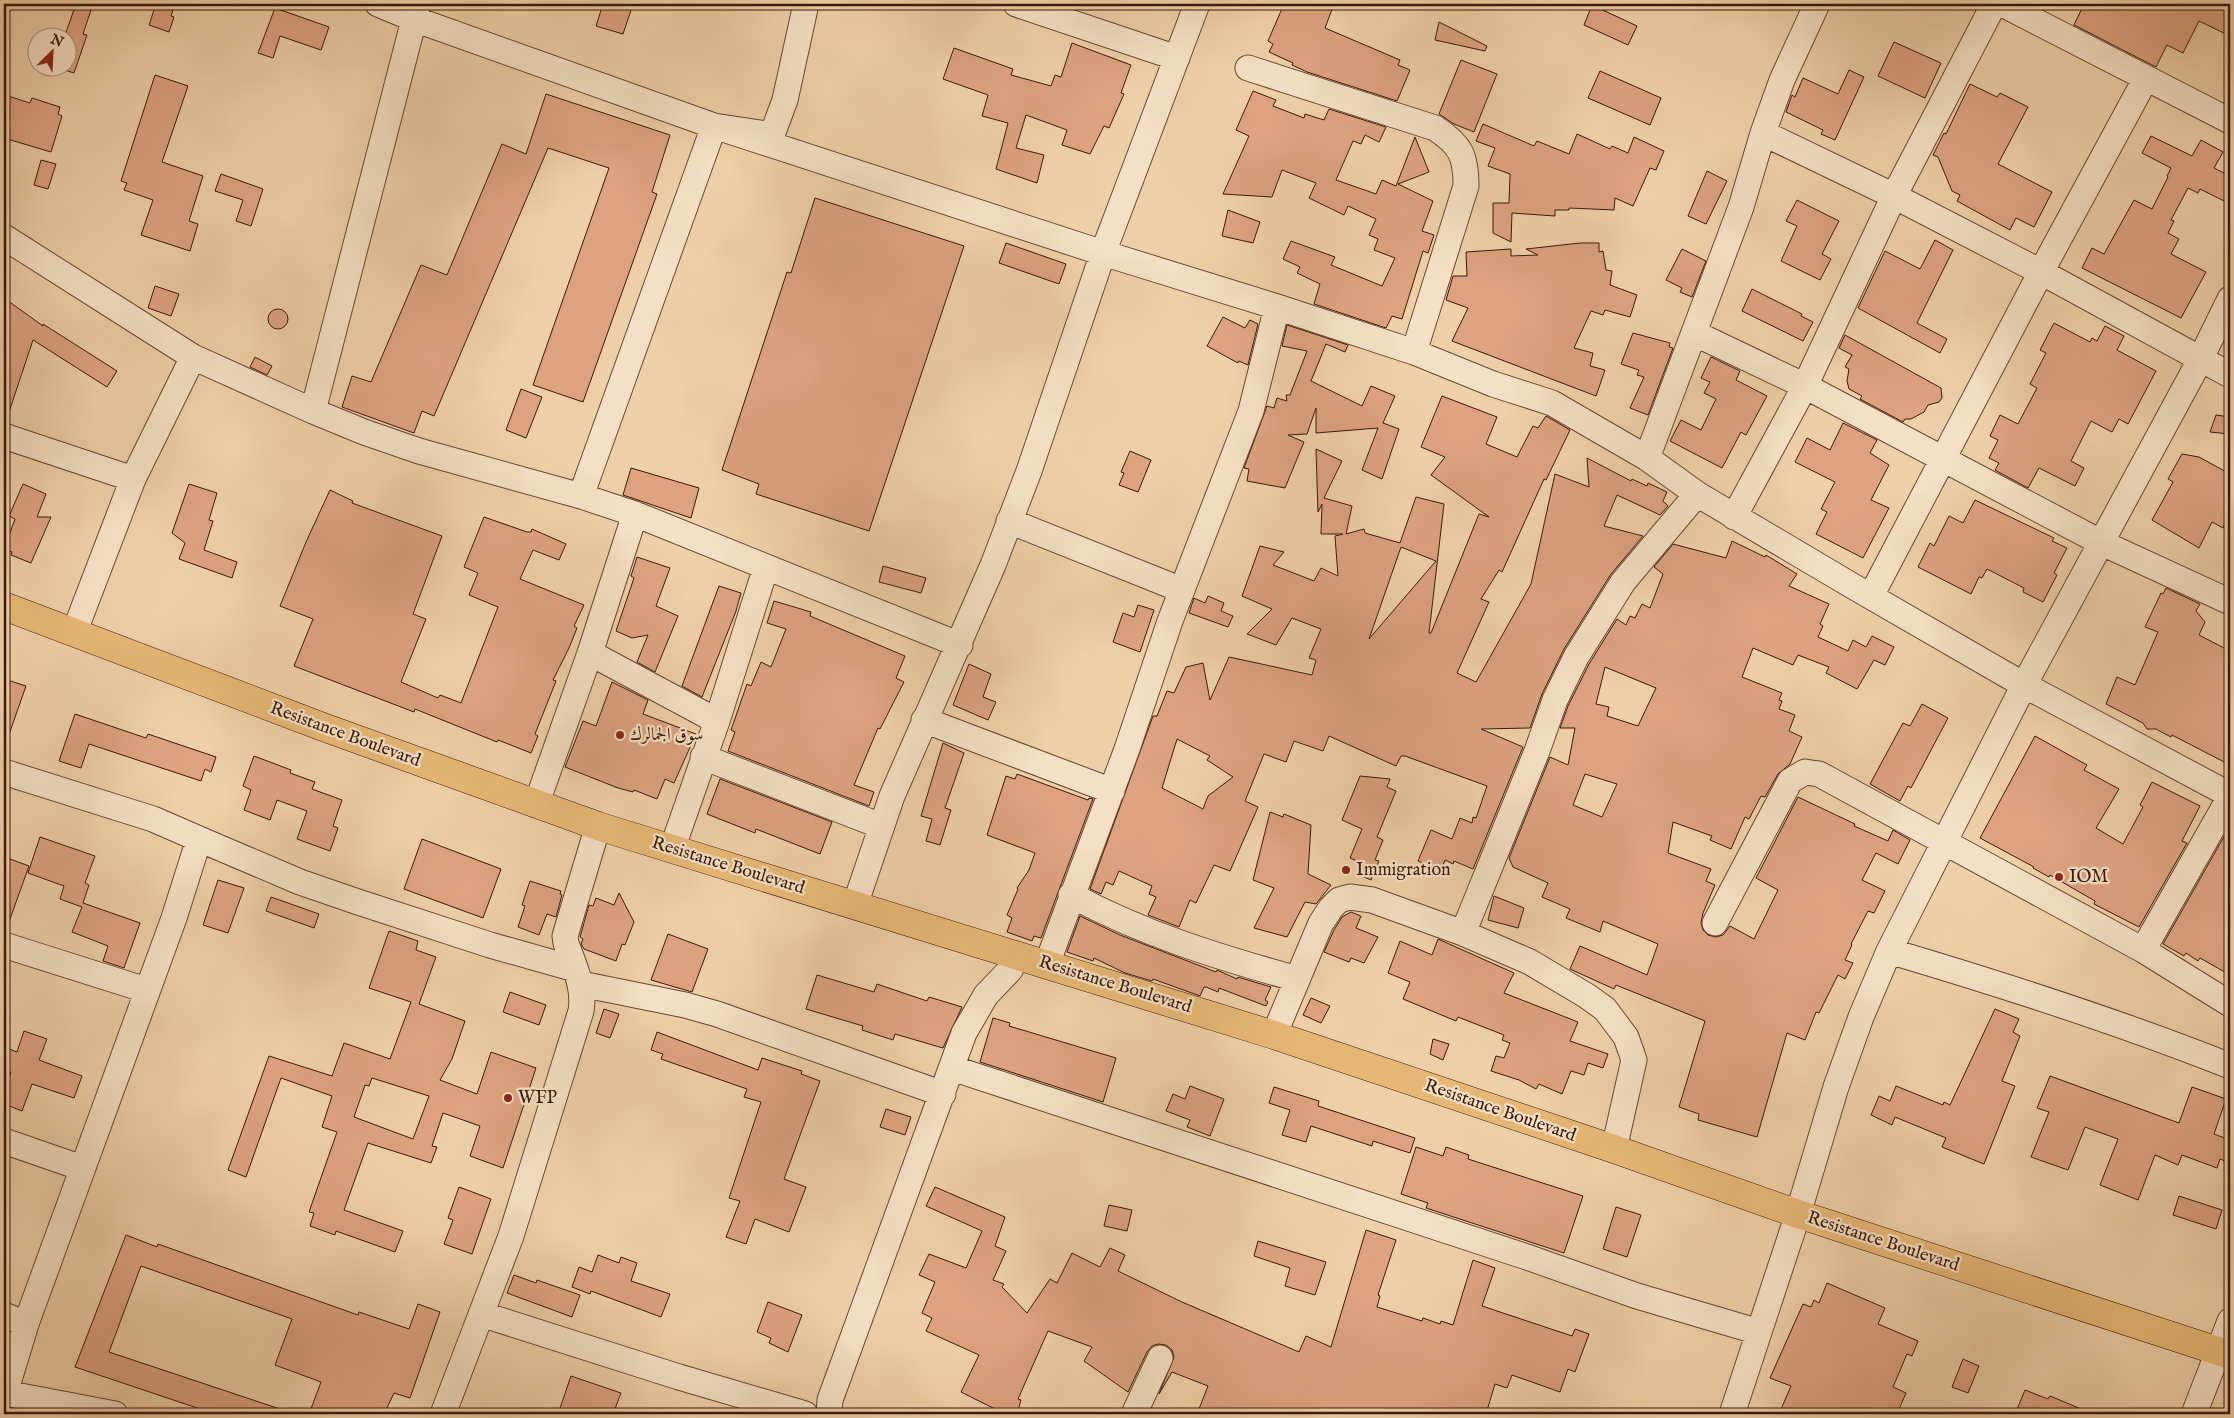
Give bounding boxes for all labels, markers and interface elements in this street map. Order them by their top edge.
north arrow [28,28,78,78]
text: N [47,30,66,52]
street label: Resistance Boulevard [266,697,424,773]
place label: سوق الجمالرك [630,724,703,747]
marker: سوق الجمالرك [614,729,626,741]
street label: Resistance Boulevard [649,832,808,900]
place label: Immigration [1356,859,1451,882]
marker: Immigration [1340,864,1352,876]
place label: IOM [2069,866,2108,889]
marker: IOM [2053,871,2065,883]
street label: Resistance Boulevard [1036,951,1195,1019]
street label: Resistance Boulevard [1421,1074,1579,1148]
place label: WFP [518,1087,557,1110]
marker: WFP [502,1092,514,1104]
street label: Resistance Boulevard [1804,1207,1962,1278]

